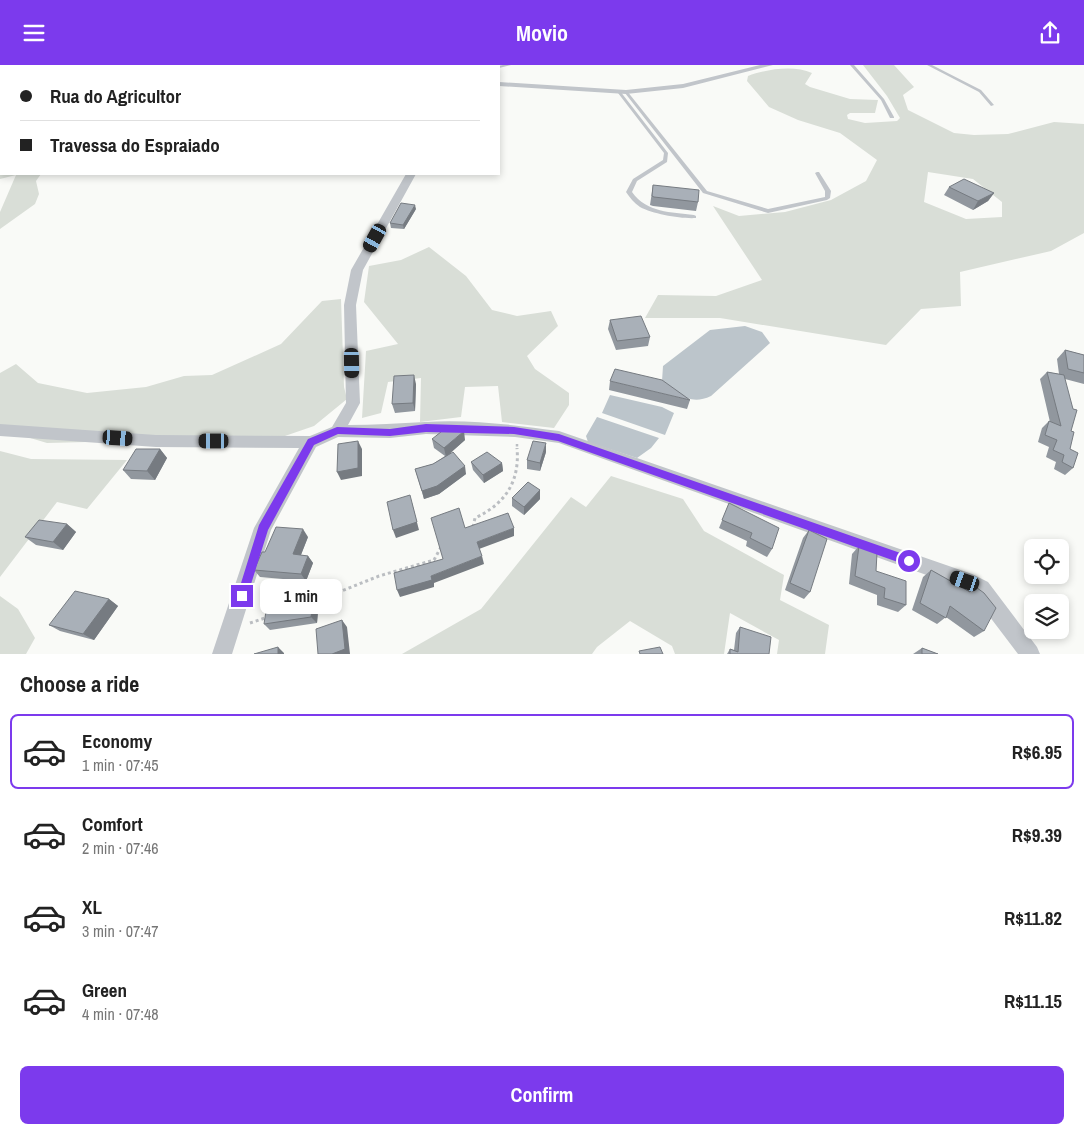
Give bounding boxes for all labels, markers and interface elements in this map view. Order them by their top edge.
text: Movio [516,18,568,48]
icon: menu [20,19,48,47]
icon: share [1036,19,1064,47]
text: Rua do Agricultor [50,83,181,109]
text: Travessa do Espraiado [50,132,220,158]
car [361,221,388,255]
car [344,348,359,378]
car [102,429,133,447]
car [199,434,229,449]
map controls [1024,539,1069,639]
button: locate [1024,539,1069,584]
route start [898,550,920,572]
car [948,569,981,593]
callout: 1 min [260,579,342,613]
route end [231,585,253,607]
text: 1 min [284,585,318,607]
button: layers [1024,594,1069,639]
text: Choose a ride [20,669,139,699]
text: Economy [82,728,152,754]
icon: car [22,729,67,774]
text: R$6.95 [1012,739,1062,765]
text: 1 min · 07:45 [82,754,159,776]
text: Comfort [82,811,143,837]
icon: car [22,812,67,857]
text: R$9.39 [1012,822,1062,848]
text: 2 min · 07:46 [82,837,159,859]
text: XL [82,894,102,920]
icon: car [22,895,67,940]
text: R$11.82 [1004,905,1062,931]
text: 3 min · 07:47 [82,920,159,942]
text: Green [82,977,127,1003]
icon: car [22,978,67,1023]
text: R$11.15 [1004,988,1062,1014]
text: 4 min · 07:48 [82,1003,159,1025]
button: Confirm [20,1066,1064,1124]

